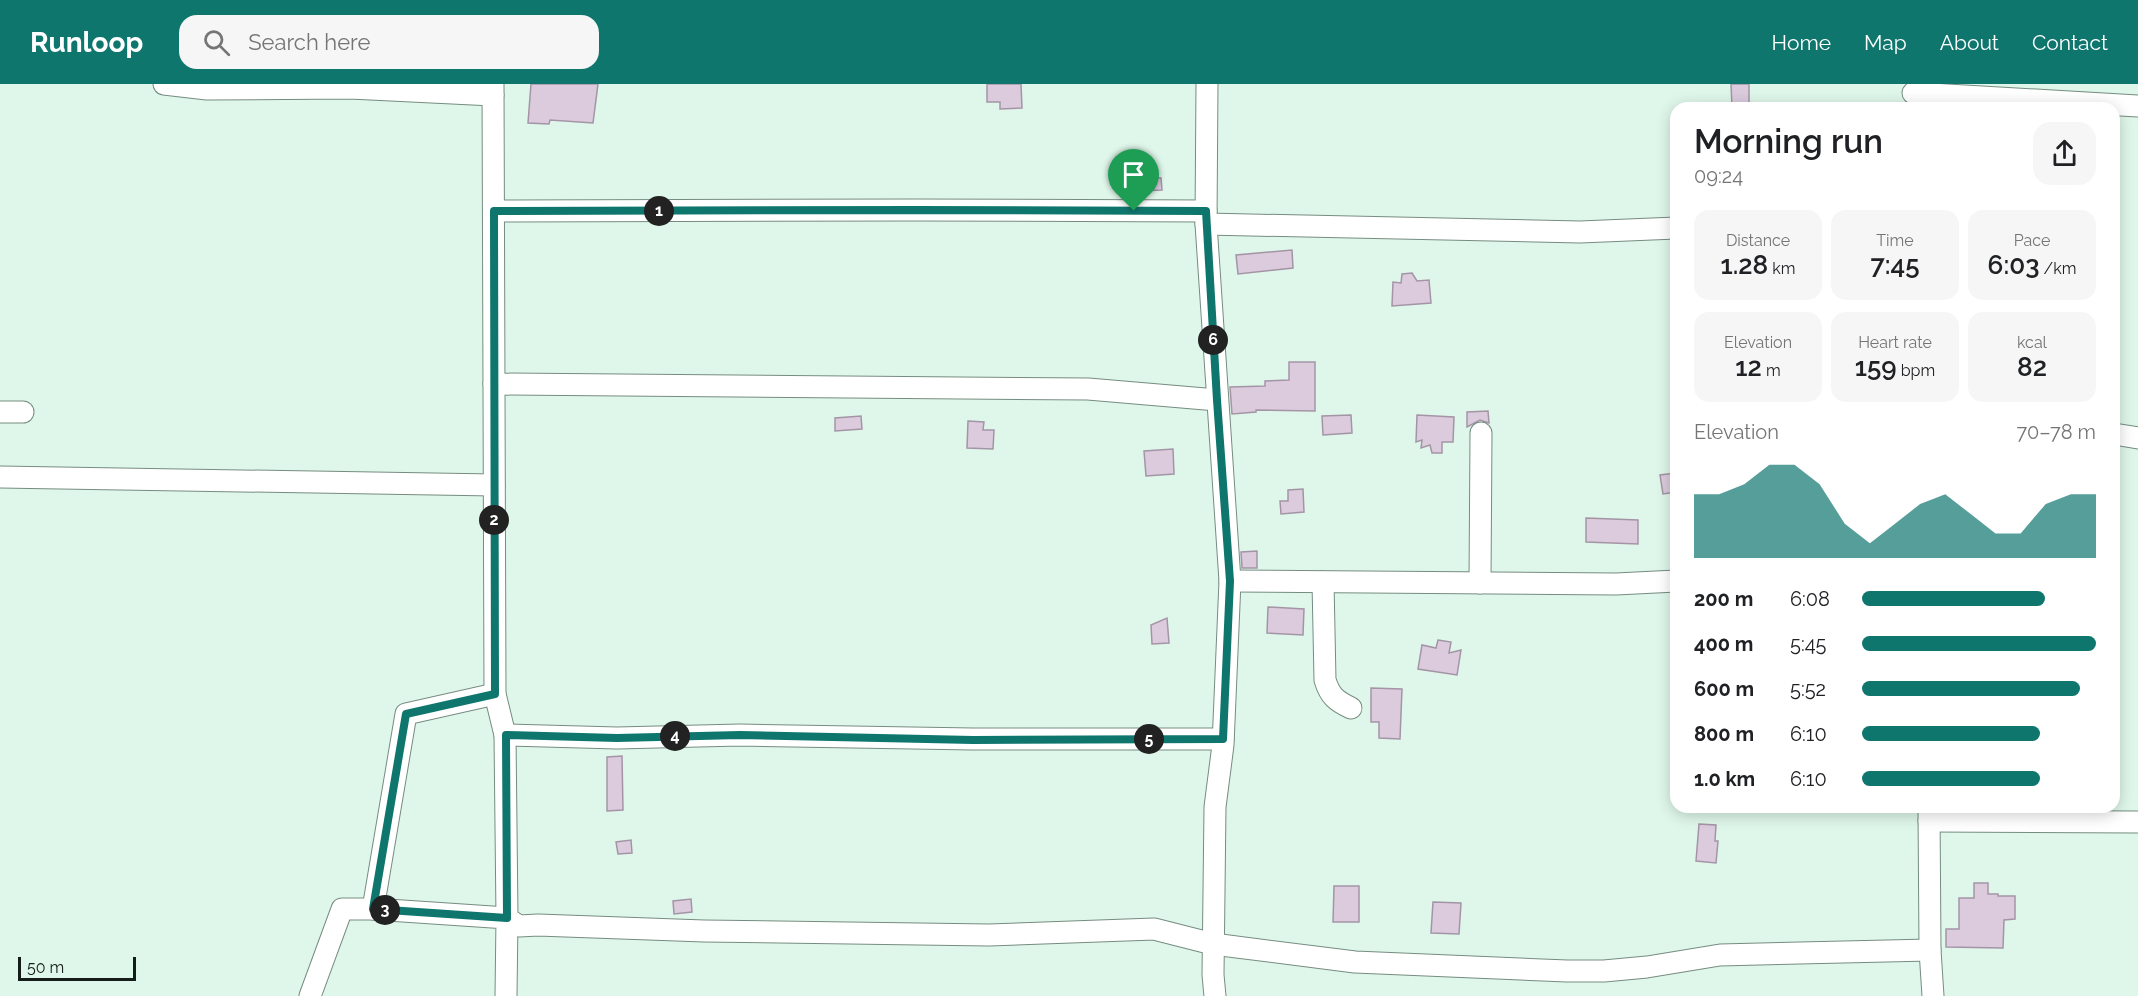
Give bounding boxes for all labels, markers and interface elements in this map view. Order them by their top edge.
search box [179,15,599,69]
text: Runloop [30,26,143,59]
icon: search [200,26,233,59]
text: Search here [248,29,370,55]
text: Home [1772,30,1831,55]
text: Map [1864,30,1907,55]
text: About [1940,30,1999,55]
text: Contact [2032,30,2108,55]
text: Morning run [1694,122,1883,161]
button: share [2033,122,2096,185]
pin [1108,149,1159,211]
icon: arrive [1117,158,1150,191]
text: 09:24 [1694,164,1743,188]
pin: 1 [644,196,674,226]
text: 1 [655,201,663,220]
text: Distance [1726,231,1790,250]
text: Time [1876,231,1914,250]
text: Pace [2014,231,2050,250]
text: 1.28 [1721,250,1768,280]
text: 7:45 [1870,250,1920,280]
text: 6:03 [1988,250,2039,280]
text: km [1768,259,1795,278]
text: /km [2039,259,2076,278]
pin: 6 [1198,325,1228,355]
text: 6 [1208,330,1218,349]
text: Elevation [1724,333,1792,352]
text: Heart rate [1858,333,1932,352]
text: kcal [2017,333,2047,352]
text: 12 [1735,352,1762,382]
text: 159 [1855,352,1897,382]
text: 82 [2017,352,2047,382]
text: m [1762,361,1781,380]
text: bpm [1897,361,1935,380]
text: Elevation [1694,420,1779,444]
text: 70–78 m [2016,420,2096,444]
pin: 2 [479,505,509,535]
text: 2 [489,510,499,529]
text: 200 m [1694,587,1753,611]
text: 6:08 [1790,587,1830,611]
text: 400 m [1694,632,1753,656]
text: 5:45 [1790,632,1826,656]
text: 600 m [1694,677,1754,701]
text: 5:52 [1790,677,1826,701]
pin: 4 [660,721,690,751]
text: 800 m [1694,722,1754,746]
text: 6:10 [1790,722,1827,746]
pin: 5 [1134,724,1164,754]
text: 4 [670,726,680,745]
text: 5 [1145,729,1153,748]
text: 1.0 km [1694,767,1755,791]
text: 6:10 [1790,767,1827,791]
pin: 3 [370,895,400,925]
text: 3 [381,900,389,919]
scale bar [18,954,136,982]
text: 50 m [27,958,64,977]

